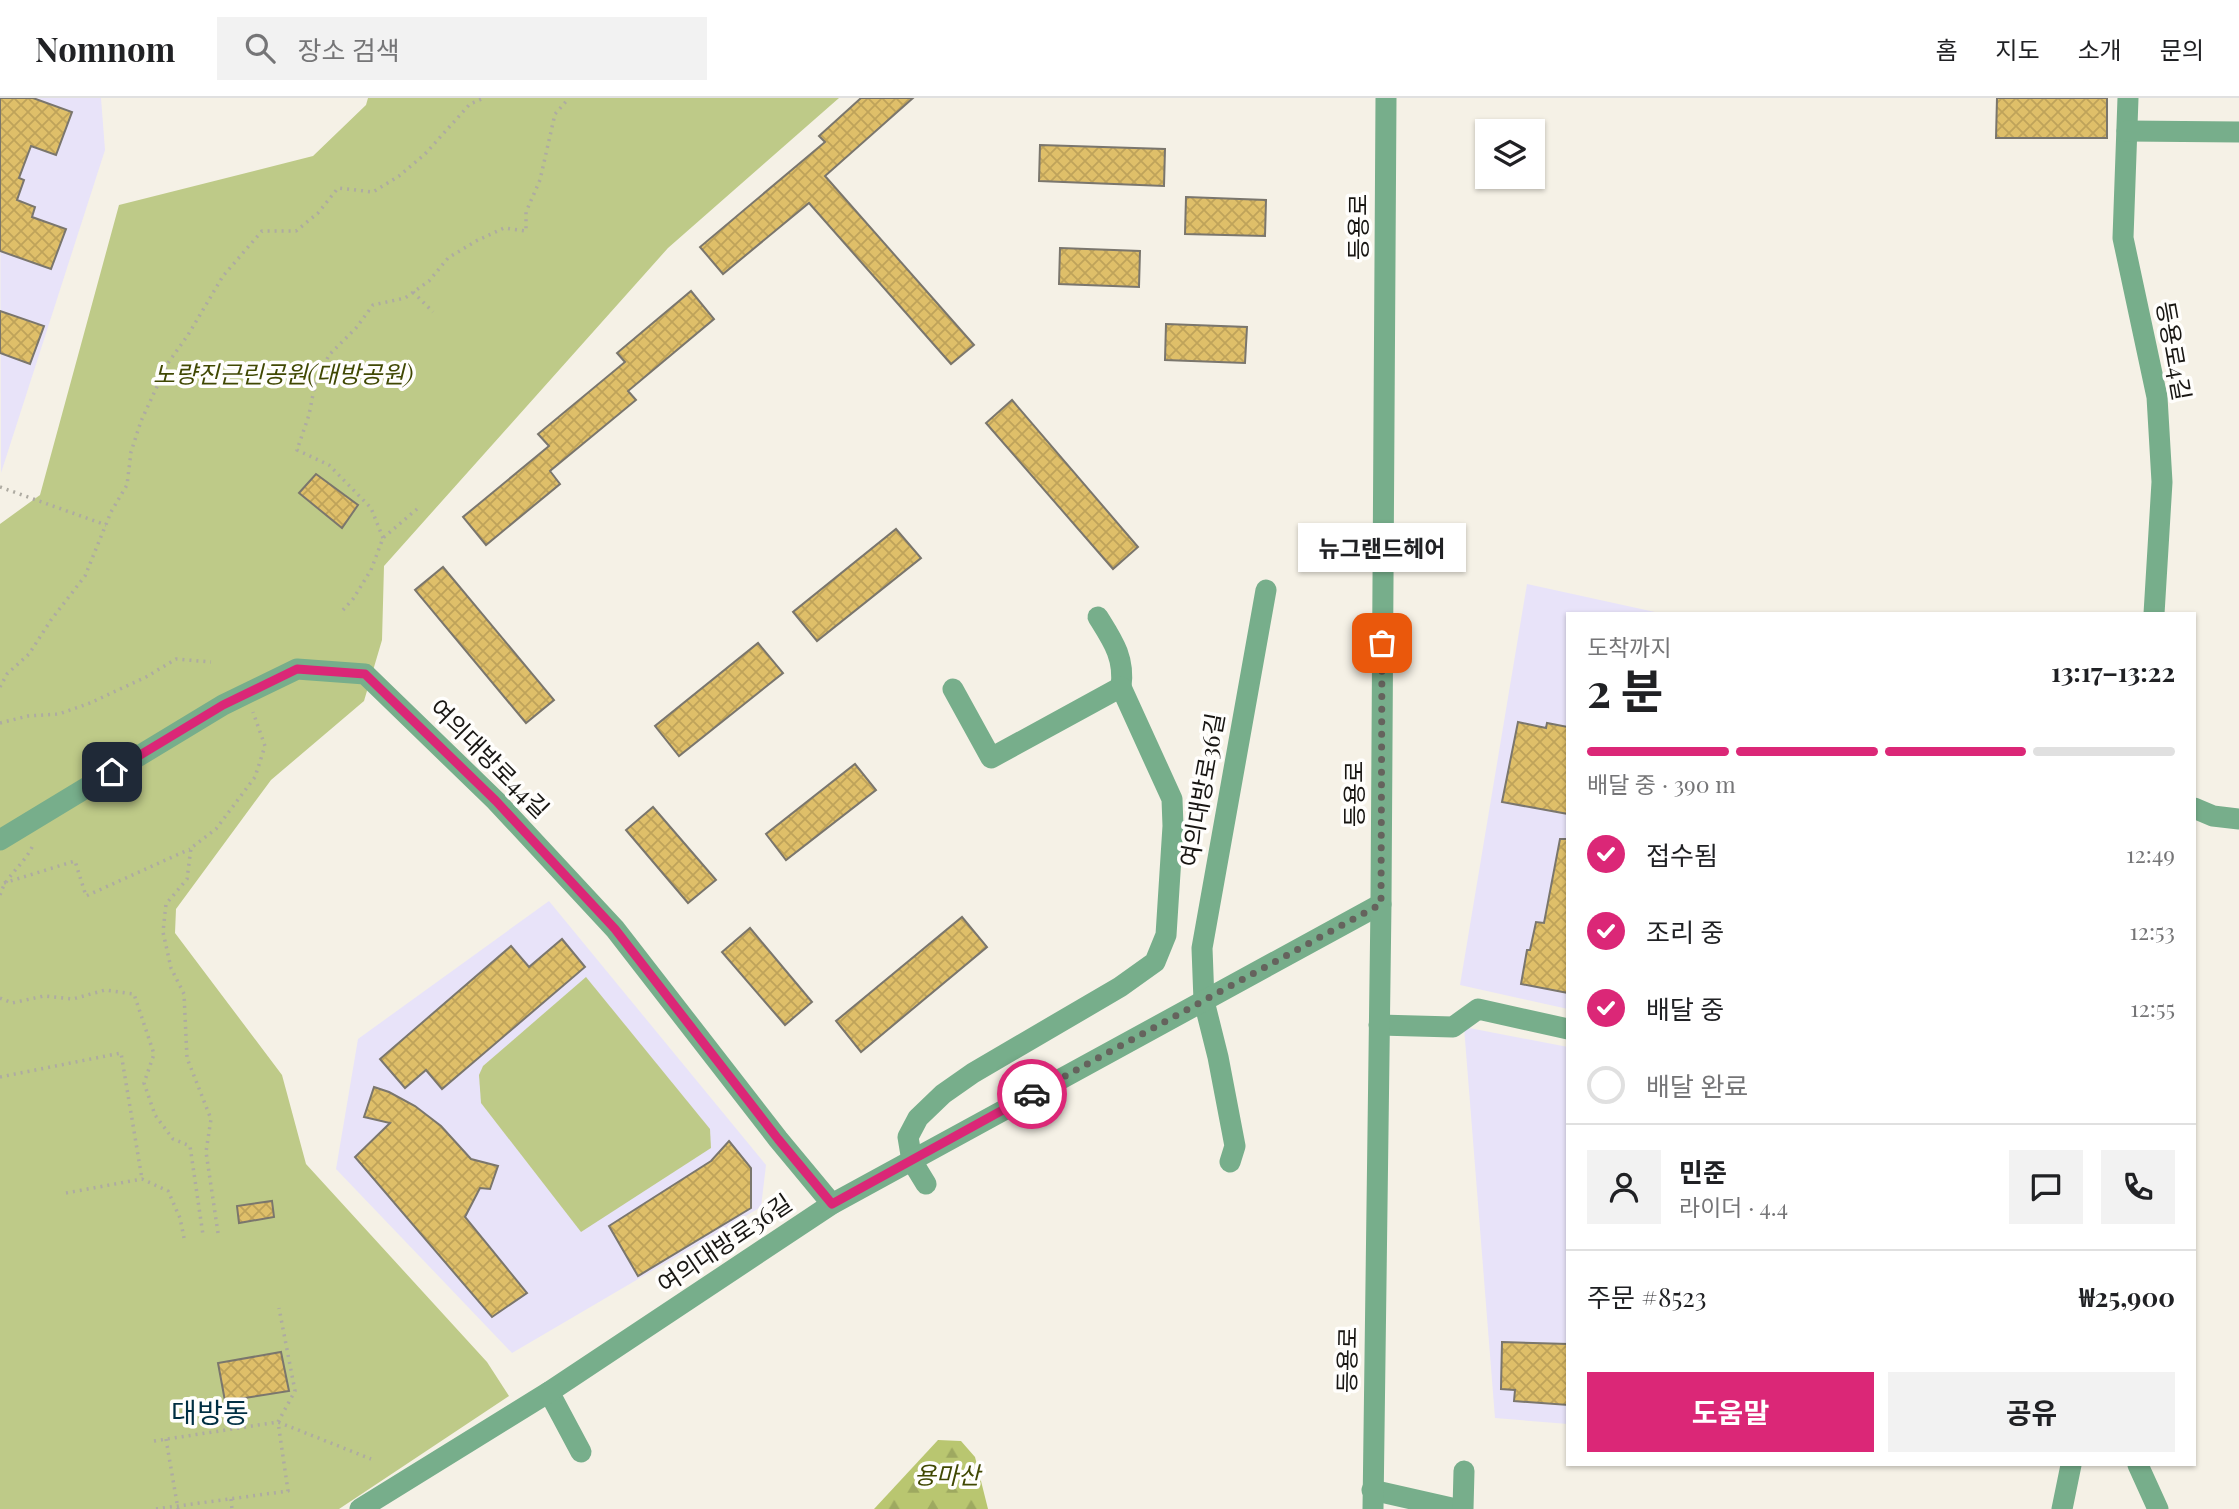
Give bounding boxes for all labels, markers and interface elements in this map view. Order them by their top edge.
search box [217,17,707,80]
text: Nomnom [35,26,175,70]
icon: search [241,29,279,67]
text: 장소 검색 [297,32,400,67]
text: 홈 [1935,33,1957,65]
text: 지도 [1995,33,2040,65]
text: 소개 [2078,33,2122,65]
text: 문의 [2160,33,2204,65]
map controls [1475,119,1545,189]
button: layers [1475,119,1545,189]
street label: 등용로 [1341,194,1373,260]
street label: 등용로4길 [2151,299,2199,403]
park label: 노량진근린공원(대방공원) [153,357,413,389]
callout: 뉴그랜드헤어 [1298,524,1466,573]
text: 뉴그랜드헤어 [1319,532,1445,563]
pin [1352,613,1412,673]
icon: bag [1363,624,1401,662]
text: 도착까지 [1587,631,1672,662]
text: 13:17–13:22 [2051,654,2175,689]
text: 2 분 [1587,658,1664,720]
street label: 여의대방로44길 [424,691,557,824]
street label: 여의대방로36길 [1172,710,1230,869]
pin [82,742,142,802]
icon: home [93,753,131,791]
street label: 등용로 [1337,761,1369,827]
text: 배달 중 · 390 m [1587,768,1736,799]
icon: check [1587,835,1625,873]
text: 접수됨 [1646,837,1718,872]
text: 12:49 [2126,838,2175,869]
icon: check [1587,912,1625,950]
text: 조리 중 [1646,914,1724,949]
text: 12:53 [2129,915,2175,946]
icon: check [1587,989,1625,1027]
text: 배달 중 [1646,991,1724,1026]
text: 12:55 [2130,992,2175,1023]
courier [997,1059,1067,1129]
text: 배달 완료 [1646,1068,1748,1103]
icon: car [1013,1075,1051,1113]
button: person [1587,1150,1661,1224]
button: chat [2009,1150,2083,1224]
button: phone [2101,1150,2175,1224]
text: 민준 [1679,1154,1727,1189]
street label: 여의대방로36길 [650,1186,797,1299]
text: 라이더 · 4.4 [1679,1191,1788,1222]
text: 주문 #8523 [1587,1279,1706,1314]
text: ₩25,900 [2079,1279,2175,1314]
street label: 등용로 [1329,1327,1363,1393]
button: 도움말 [1587,1372,1874,1452]
button: 공유 [1888,1372,2175,1452]
district label: 대방동 [171,1393,249,1430]
park label: 용마산 [914,1458,983,1490]

